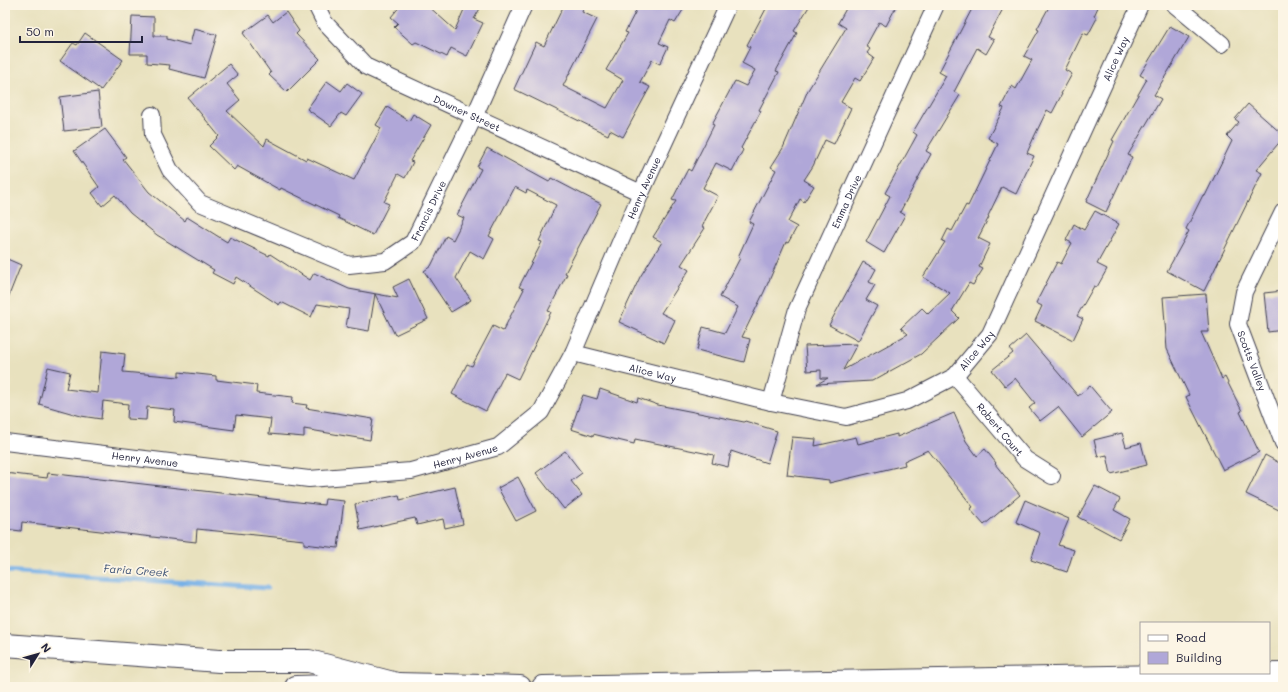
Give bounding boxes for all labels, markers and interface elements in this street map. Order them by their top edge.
scale bar [20,18,142,44]
text: 50 m [26,23,54,39]
street label: Alice Way [1099,34,1132,83]
street label: Downer Street [431,91,503,134]
street label: Henry Avenue [624,154,664,221]
street label: Emma Drive [828,172,865,230]
street label: Francis Drive [408,178,449,243]
street label: Alice Way [956,329,997,373]
street label: Scotts Valley [1234,329,1270,393]
street label: Alice Way [628,360,678,385]
street label: Robert Court [974,400,1027,459]
street label: Henry Avenue [431,440,500,472]
street label: Henry Avenue [111,448,179,470]
water label: Faria Creek [103,560,169,580]
legend [1140,622,1270,674]
text: Road [1176,629,1206,645]
north arrow [18,634,58,674]
text: N [38,640,55,656]
text: Building [1176,649,1222,665]

